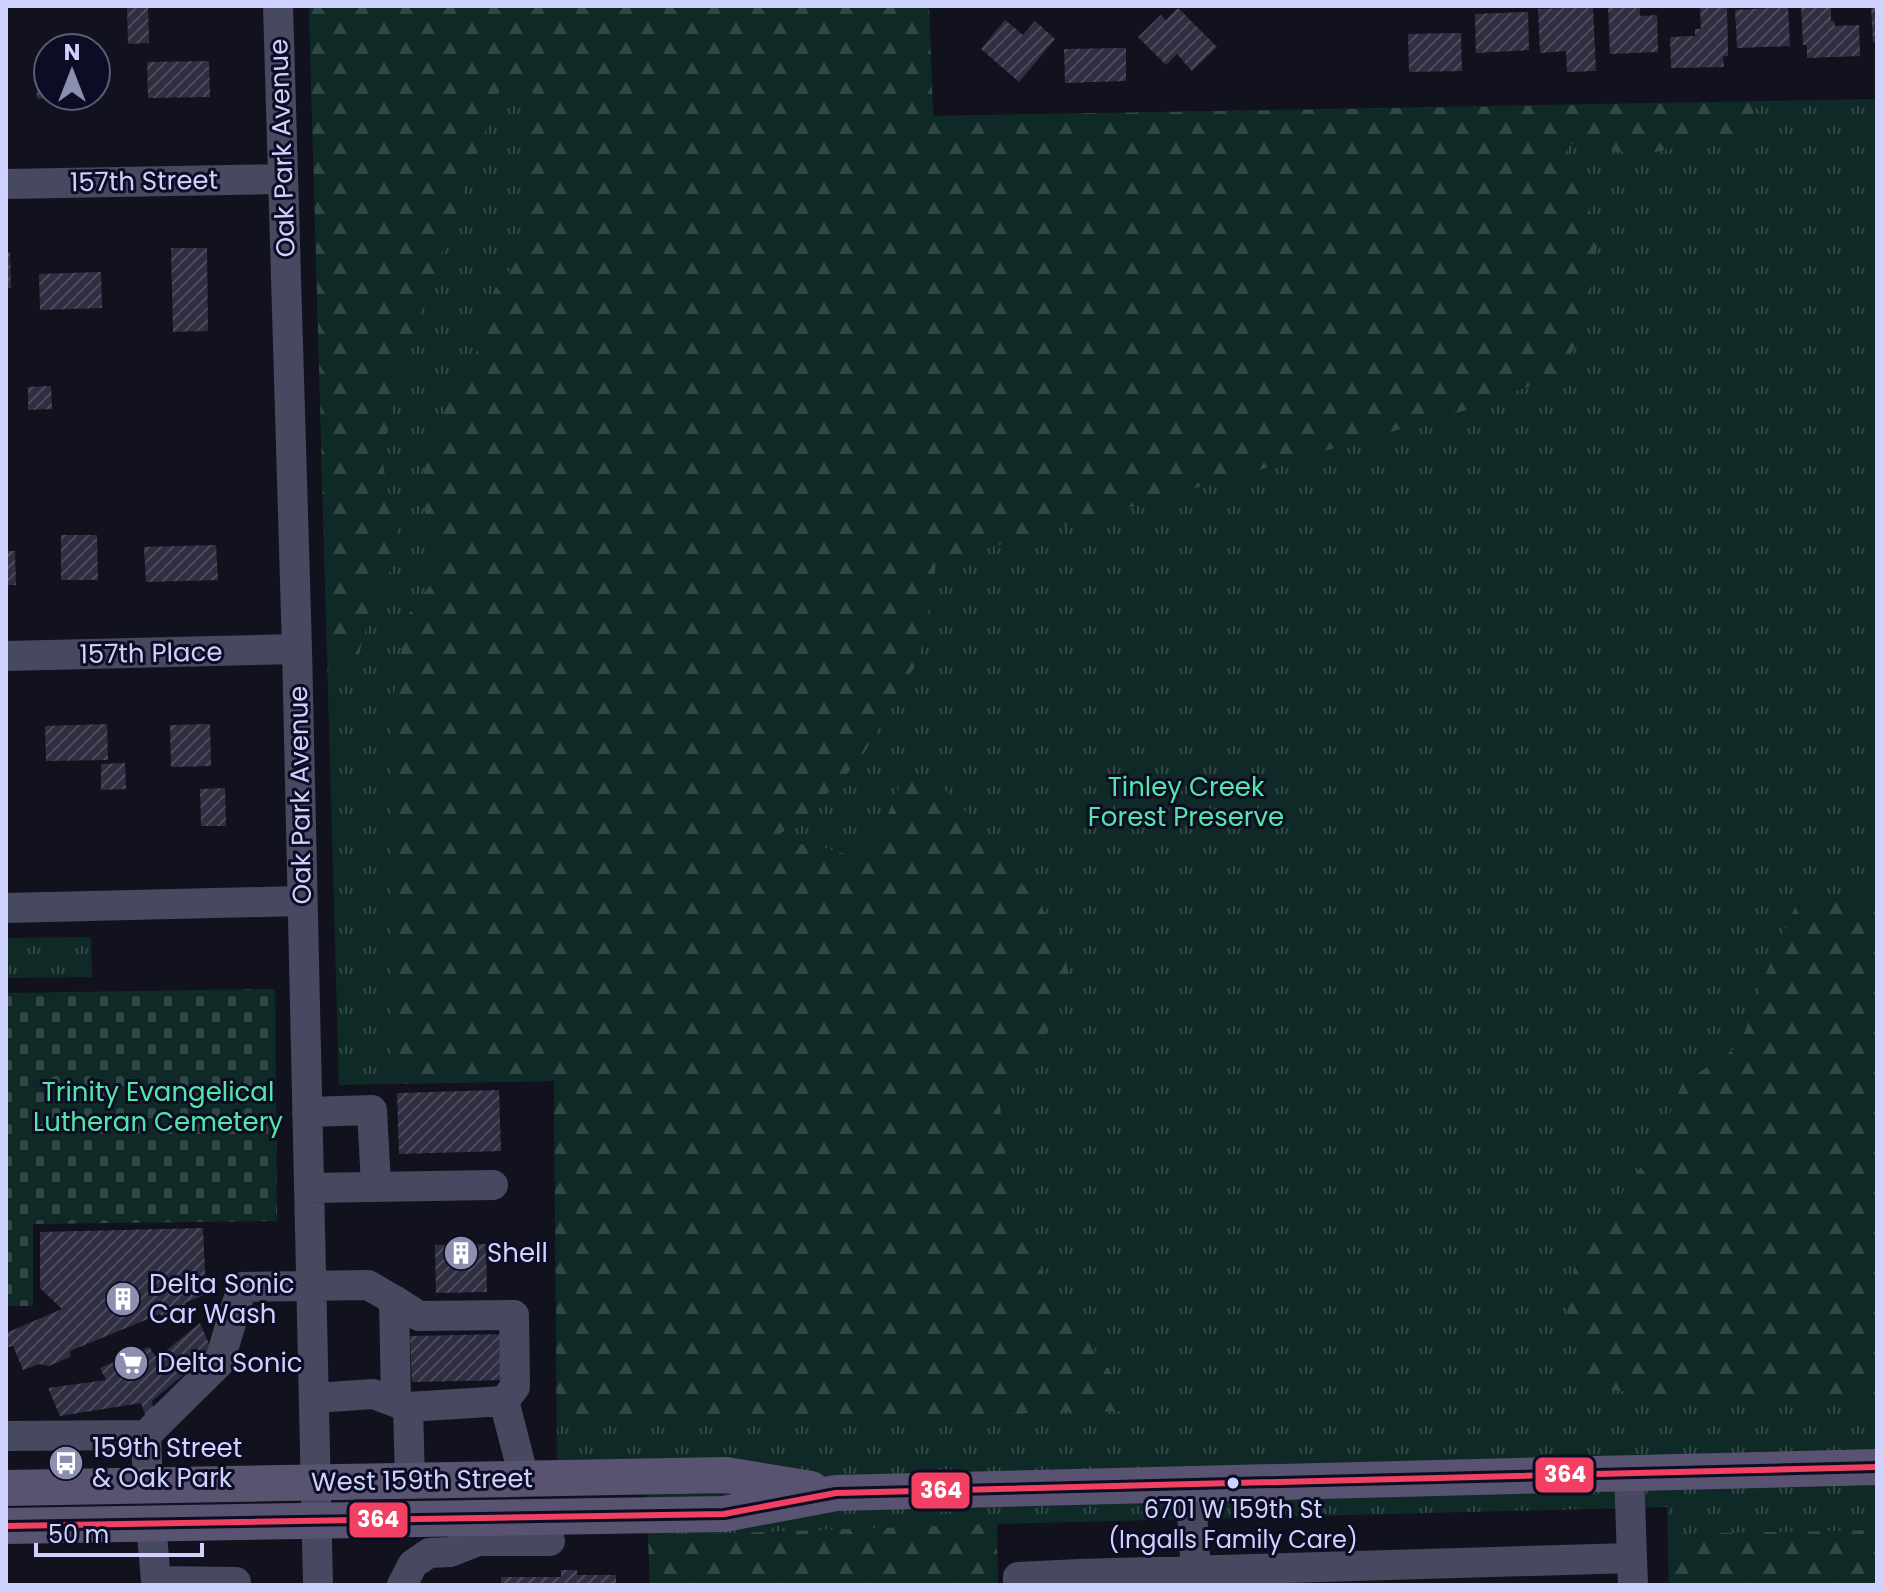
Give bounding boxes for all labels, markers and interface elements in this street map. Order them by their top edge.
north arrow [32,32,112,112]
text: N [64,37,80,68]
street label: Oak Park Avenue [260,38,304,258]
street label: 157th Street [70,162,218,200]
street label: 157th Place [79,634,223,672]
street label: Oak Park Avenue [280,685,320,905]
park label: Tinley Creek Forest Preserve [1088,769,1284,835]
park label: Trinity Evangelical Lutheran Cemetery [33,1074,283,1140]
building icon: Shell [442,1234,480,1272]
place label: Shell [487,1235,548,1271]
place label: Delta Sonic Car Wash [149,1266,295,1332]
building icon: Delta Sonic Car Wash [104,1280,142,1318]
supermarket icon: Delta Sonic [112,1344,150,1382]
place label: Delta Sonic [157,1345,303,1381]
place label: 159th Street & Oak Park [92,1430,242,1496]
bus stop icon: 159th Street & Oak Park [47,1444,85,1482]
line badge: 364 [1534,1456,1595,1494]
text: 364 [1544,1459,1586,1490]
street label: West 159th Street [311,1460,533,1500]
line badge: 364 [910,1471,971,1510]
text: 364 [920,1475,962,1506]
marker: 6701 W 159th St (Ingalls Family Care) [1225,1475,1241,1491]
place label: 6701 W 159th St (Ingalls Family Care) [1108,1493,1358,1556]
line badge: 364 [348,1501,409,1539]
text: 364 [357,1504,399,1535]
scale bar [36,1507,202,1557]
text: 50 m [48,1518,109,1551]

